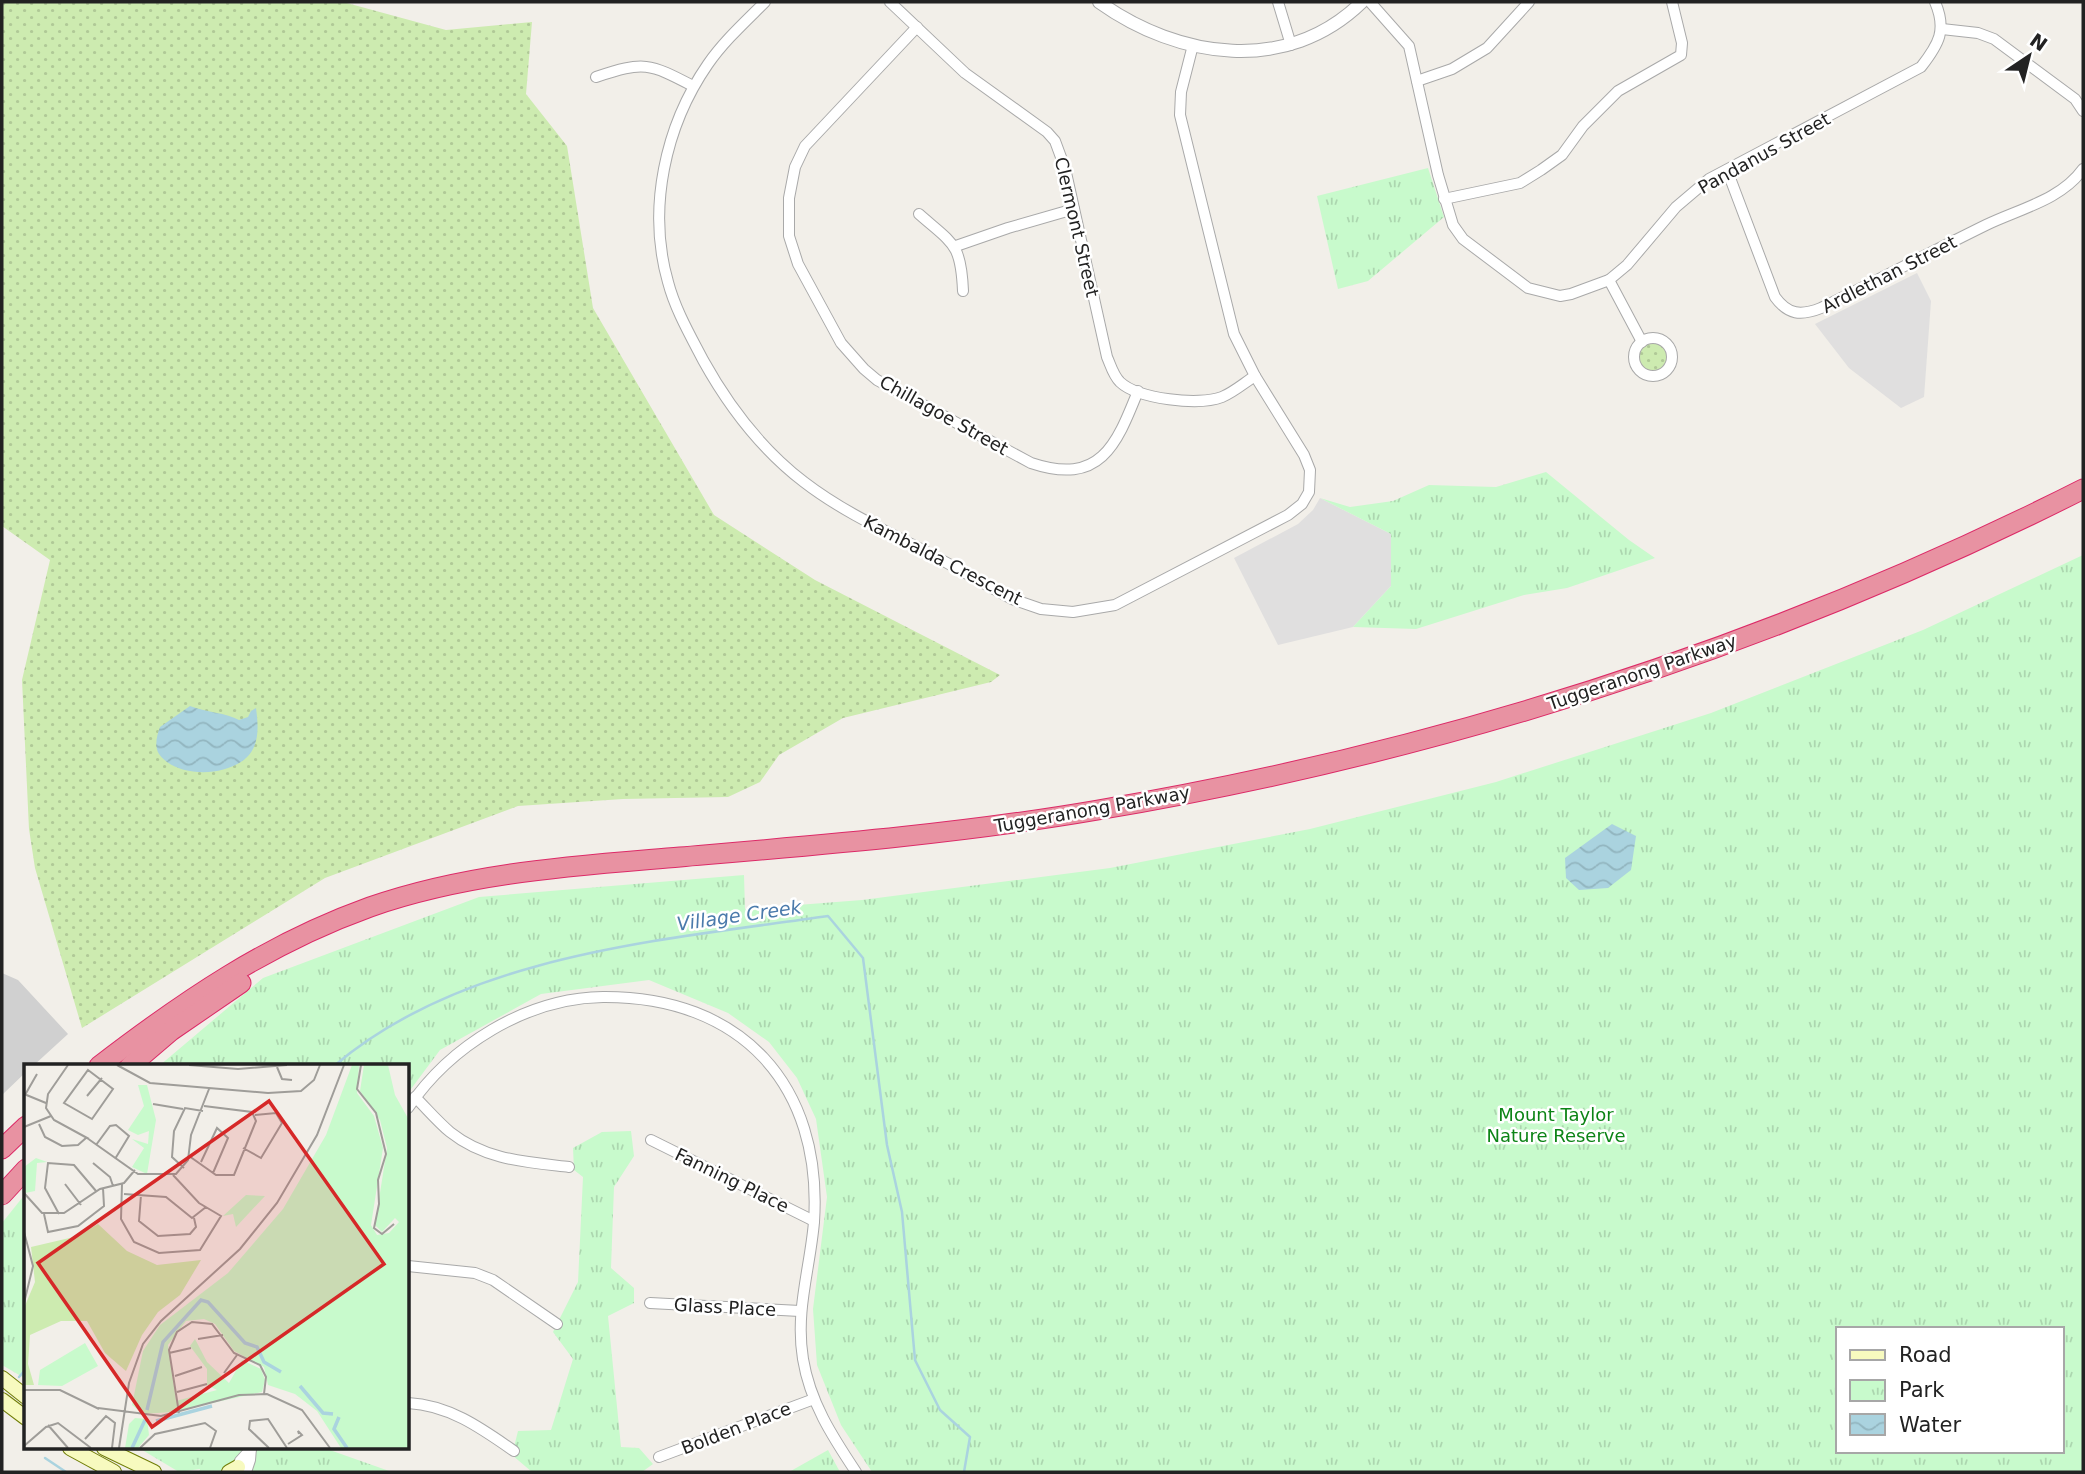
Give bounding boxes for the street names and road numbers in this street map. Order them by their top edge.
street label: Pandanus Street [1694,108,1834,198]
street label: Clermont Street [1051,155,1103,299]
street label: Ardlethan Street [1818,231,1960,317]
street label: Chillagoe Street [876,371,1012,459]
street label: Kambalda Crescent [860,511,1026,609]
street label: Tuggeranong Parkway [1544,630,1739,715]
street label: Tuggeranong Parkway [992,781,1192,837]
street label: Fanning Place [672,1143,792,1217]
street label: Glass Place [673,1294,777,1320]
street label: Bolden Place [678,1397,794,1459]

